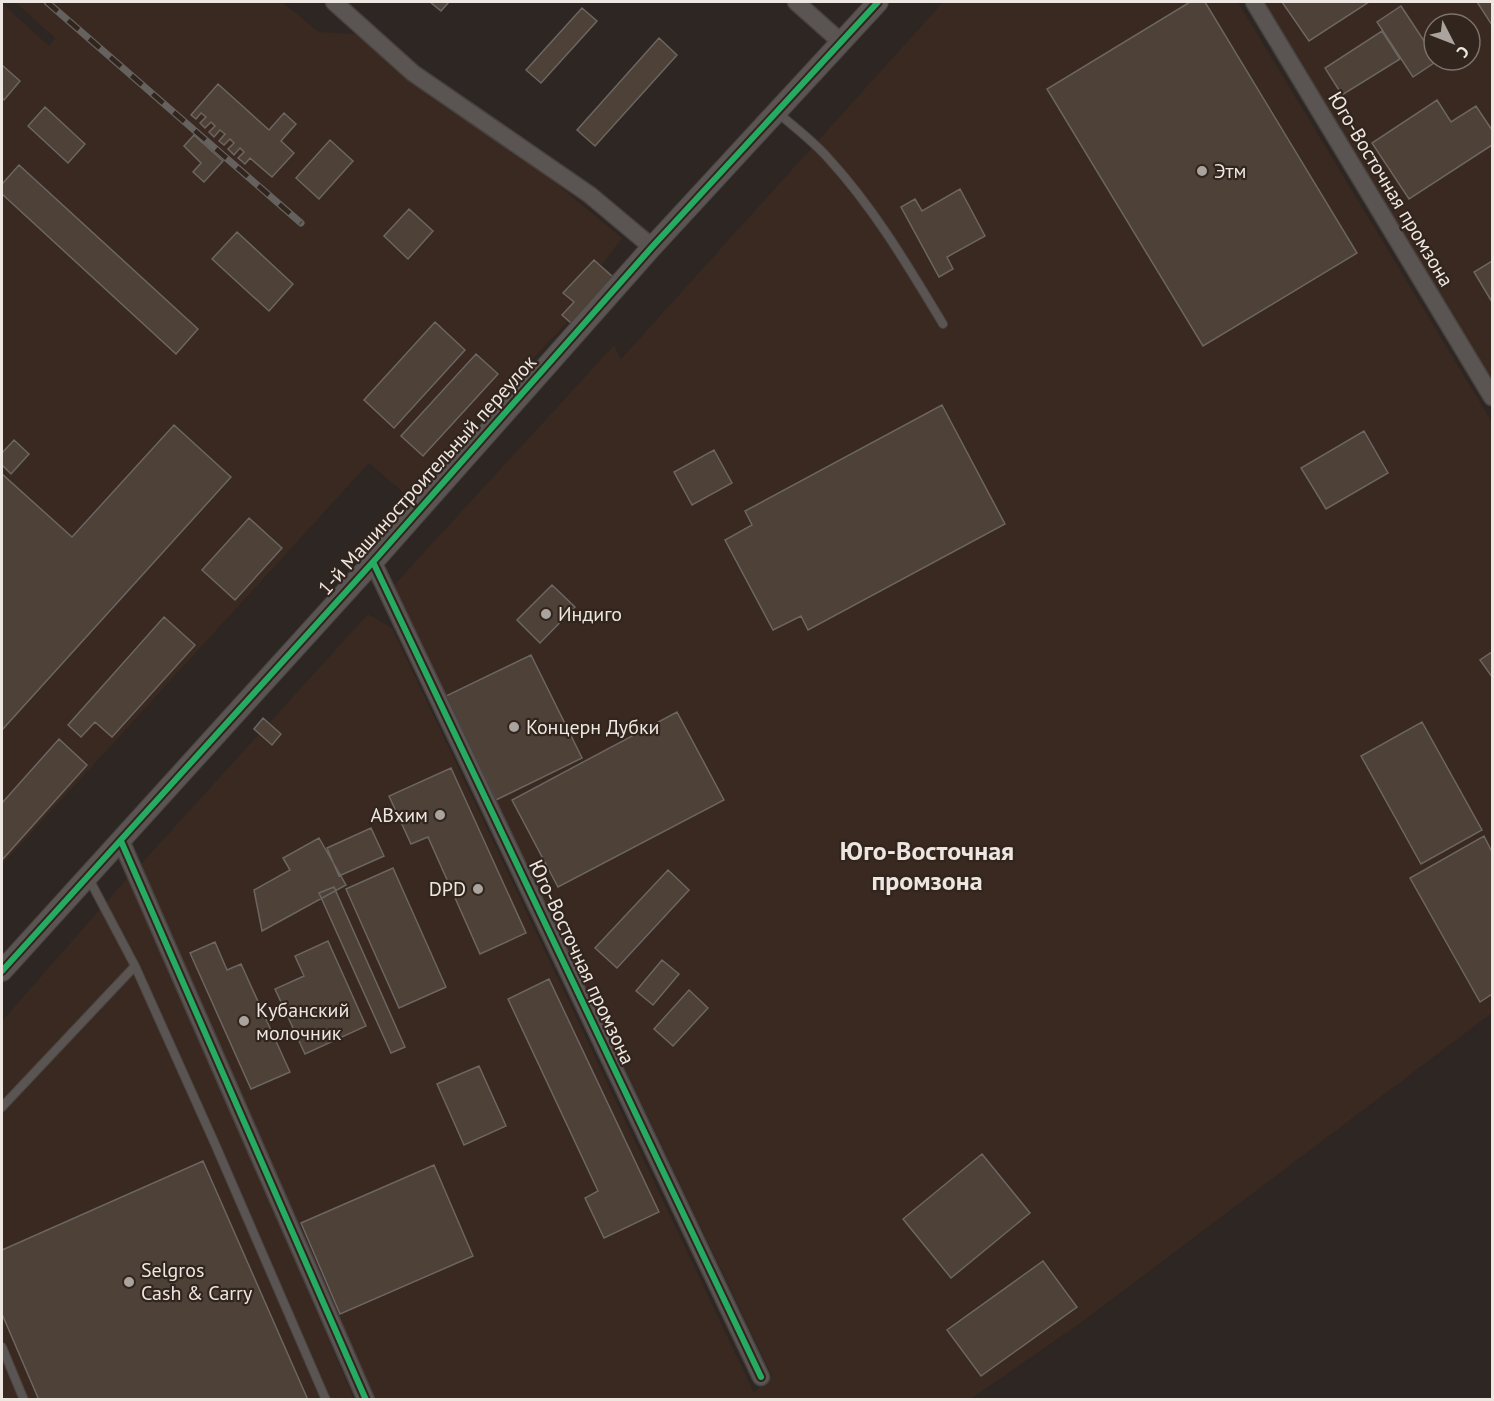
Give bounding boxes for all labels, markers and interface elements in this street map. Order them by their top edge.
north arrow [1422,12,1482,72]
text: С [1453,42,1474,62]
street label: Юго-Восточная промзона [1322,87,1460,291]
place label: Этм [1214,158,1246,184]
marker: Этм [1195,164,1209,178]
street label: 1-й Машиностроительный переулок [312,349,542,600]
place label: Индиго [558,601,622,627]
marker: Индиго [539,607,553,621]
place label: Концерн Дубки [526,714,659,740]
marker: Концерн Дубки [507,720,521,734]
place label: АВхим [371,802,428,828]
marker: АВхим [433,808,447,822]
district label: Юго-Восточная промзона [840,834,1014,897]
street label: Юго-Восточная промзона [523,855,641,1069]
place label: DPD [429,876,466,902]
marker: DPD [471,882,485,896]
place label: Кубанский молочник [256,997,349,1046]
marker: Кубанский молочник [237,1014,251,1028]
place label: Selgros Cash & Carry [141,1257,253,1306]
marker: Selgros Cash & Carry [122,1275,136,1289]

